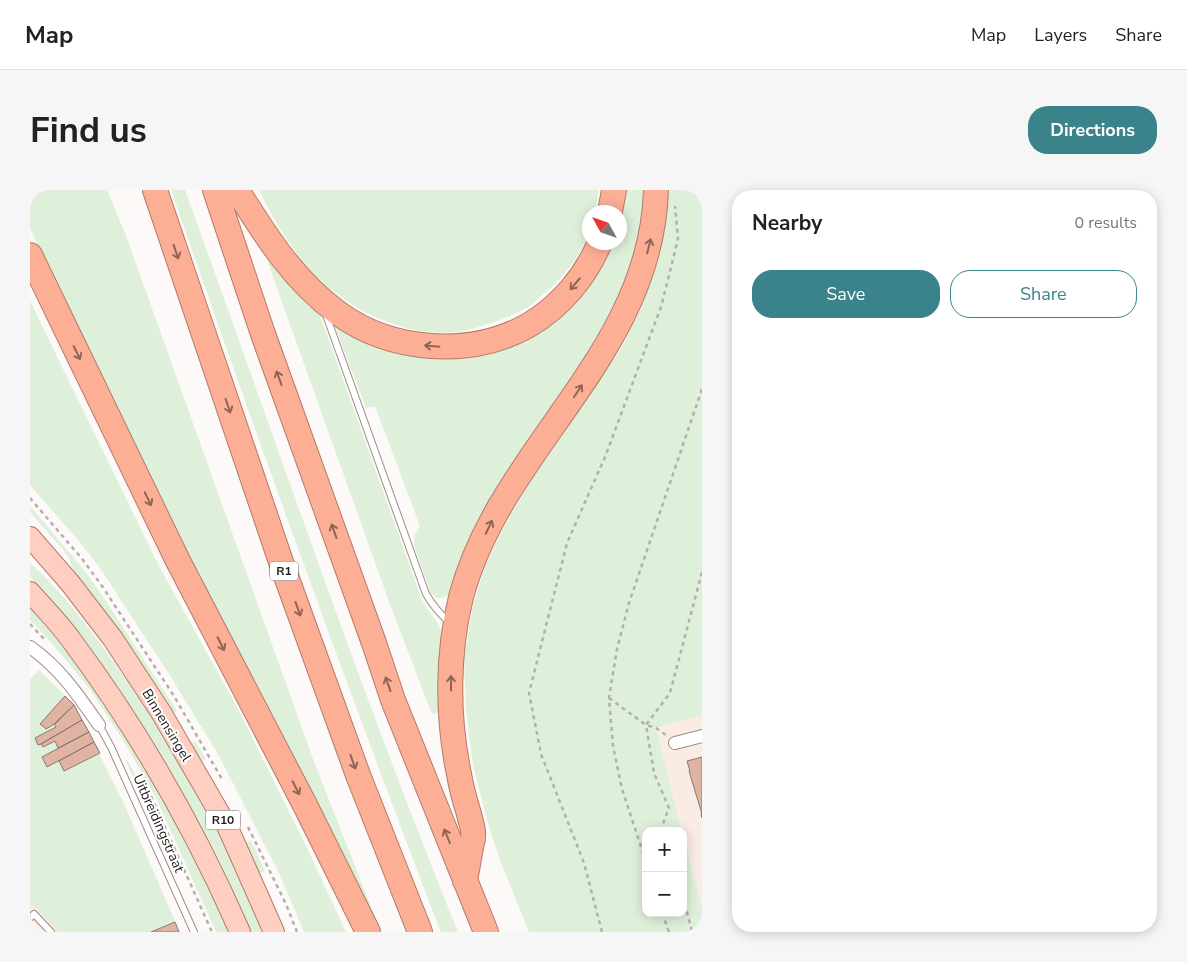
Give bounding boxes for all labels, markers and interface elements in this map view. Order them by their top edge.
text: Map [25,19,73,51]
text: Map [971,23,1006,47]
text: Layers [1034,23,1087,47]
text: Share [1115,23,1162,47]
button: Directions [1028,106,1157,154]
text: Find us [30,107,147,154]
north arrow [582,205,627,250]
text: Nearby [752,209,822,237]
text: 0 results [1075,212,1137,234]
one-way arrow [645,238,654,254]
one-way arrow [172,244,181,259]
button: Save [752,270,940,318]
button: Share [950,270,1137,318]
one-way arrow [569,277,580,290]
one-way arrow [424,341,440,350]
one-way arrow [72,345,82,360]
one-way arrow [274,371,283,386]
one-way arrow [573,384,583,398]
one-way arrow [224,398,233,413]
one-way arrow [143,491,153,506]
one-way arrow [485,520,494,535]
one-way arrow [329,524,338,539]
road number: R1 [270,562,298,581]
one-way arrow [294,601,303,616]
one-way arrow [216,636,226,651]
one-way arrow [446,675,456,692]
one-way arrow [383,677,392,693]
street label: Binnensingel [137,685,196,766]
one-way arrow [349,754,358,769]
street label: Uitbreidingstraat [128,771,189,876]
one-way arrow [292,780,301,795]
road number: R10 [206,810,240,830]
map controls [642,827,687,917]
button: + [642,827,687,872]
one-way arrow [442,828,451,844]
button: − [642,872,687,917]

